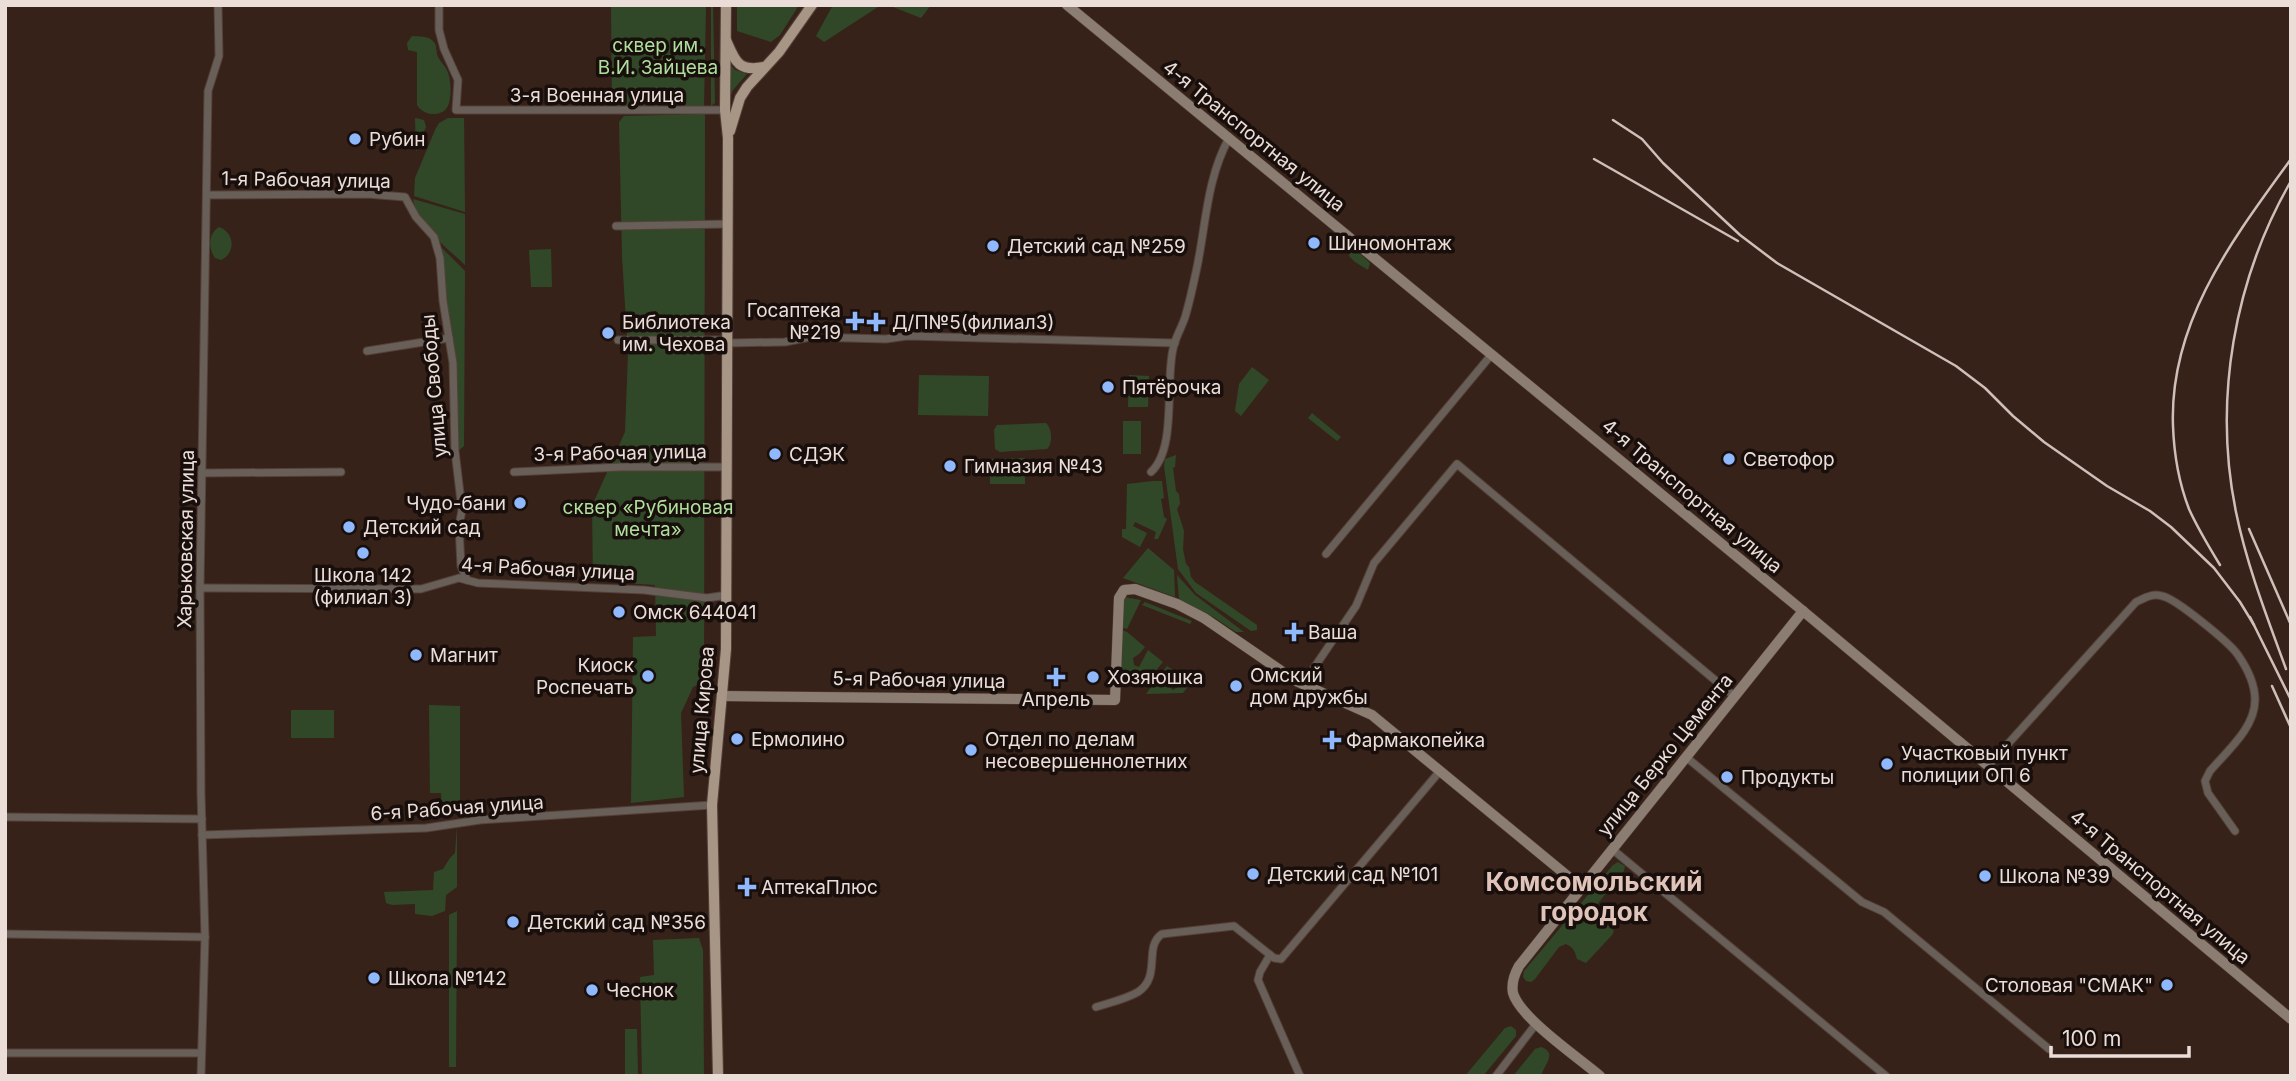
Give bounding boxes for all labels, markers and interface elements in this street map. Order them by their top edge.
park label: сквер им. В.И. Зайцева [598,34,718,79]
street label: 4-я Транспортная улица [1158,55,1350,217]
street label: 3-я Военная улица [510,84,684,107]
place label: Рубин [369,128,426,151]
marker: Рубин [347,131,363,147]
street label: 1-я Рабочая улица [221,167,391,193]
place label: Шиномонтаж [1328,232,1452,255]
place label: Детский сад №259 [1007,235,1186,258]
marker: Шиномонтаж [1306,235,1322,251]
marker: Детский сад №259 [985,238,1001,254]
place label: Госаптека №219 [747,299,841,344]
place label: Библиотека им. Чехова [622,311,731,356]
place label: Д/П№5(филиал3) [892,311,1054,334]
marker: Д/П№5(филиал3) [866,312,886,332]
street label: улица Свободы [416,313,452,459]
marker: Госаптека №219 [847,313,863,329]
marker: Библиотека им. Чехова [600,325,616,341]
place label: Пятёрочка [1122,376,1221,399]
marker: Пятёрочка [1100,379,1116,395]
street label: 4-я Транспортная улица [1597,414,1787,578]
street label: 3-я Рабочая улица [533,440,707,466]
place label: СДЭК [789,443,845,466]
marker: СДЭК [767,446,783,462]
place label: Светофор [1743,448,1835,471]
street label: Харьковская улица [173,450,199,628]
marker: Светофор [1721,451,1737,467]
place label: Гимназия №43 [964,455,1103,478]
marker: Гимназия №43 [942,458,958,474]
place label: Чудо-бани [406,492,506,515]
marker: Чудо-бани [512,495,528,511]
park label: сквер «Рубиновая мечта» [563,496,733,541]
place label: Детский сад [363,516,481,539]
marker: Детский сад [341,519,357,535]
marker: Школа 142 (филиал 3) [355,545,371,561]
street label: 4-я Рабочая улица [460,553,636,585]
place label: Школа 142 (филиал 3) [314,564,412,609]
place label: Омск 644041 [633,601,757,624]
marker: Омск 644041 [611,604,627,620]
place label: Ваша [1308,621,1357,644]
marker: Ваша [1286,624,1302,640]
place label: Магнит [430,644,498,667]
street label: улица Кирова [685,645,719,775]
marker: Магнит [408,647,424,663]
place label: Киоск Роспечать [536,654,635,699]
place label: Омский дом дружбы [1250,664,1368,709]
place label: Хозяюшка [1107,666,1203,689]
street label: 5-я Рабочая улица [832,667,1006,693]
marker: Киоск Роспечать [640,668,656,684]
marker: Апрель [1048,669,1064,685]
marker: Хозяюшка [1085,669,1101,685]
street label: улица Берко Цемента [1592,669,1738,841]
marker: Омский дом дружбы [1228,678,1244,694]
place label: Апрель [1022,688,1090,711]
place label: Ермолино [751,728,845,751]
place label: Отдел по делам несовершеннолетних [985,728,1188,773]
place label: Фармакопейка [1346,729,1485,752]
marker: Ермолино [729,731,745,747]
marker: Фармакопейка [1324,732,1340,748]
marker: Отдел по делам несовершеннолетних [963,742,979,758]
place label: Участковый пункт полиции ОП 6 [1901,742,2068,787]
marker: Участковый пункт полиции ОП 6 [1879,756,1895,772]
place label: Продукты [1741,766,1834,789]
marker: Продукты [1719,769,1735,785]
street label: 6-я Рабочая улица [370,790,544,826]
street label: 4-я Транспортная улица [2065,805,2255,969]
place label: Детский сад №101 [1267,863,1438,886]
place label: Школа №39 [1999,865,2110,888]
marker: Детский сад №101 [1245,866,1261,882]
district label: Комсомольский городок [1486,866,1702,927]
marker: Школа №39 [1977,868,1993,884]
place label: АптекаПлюс [761,876,878,899]
marker: АптекаПлюс [739,879,755,895]
place label: Детский сад №356 [527,911,706,934]
marker: Детский сад №356 [505,914,521,930]
place label: Школа №142 [388,967,507,990]
marker: Школа №142 [366,970,382,986]
place label: Столовая "СМАК" [1985,974,2153,997]
marker: Столовая "СМАК" [2159,977,2175,993]
place label: Чеснок [606,979,675,1002]
marker: Чеснок [584,982,600,998]
scale bar [2051,1014,2189,1058]
text: 100 m [2062,1026,2121,1051]

